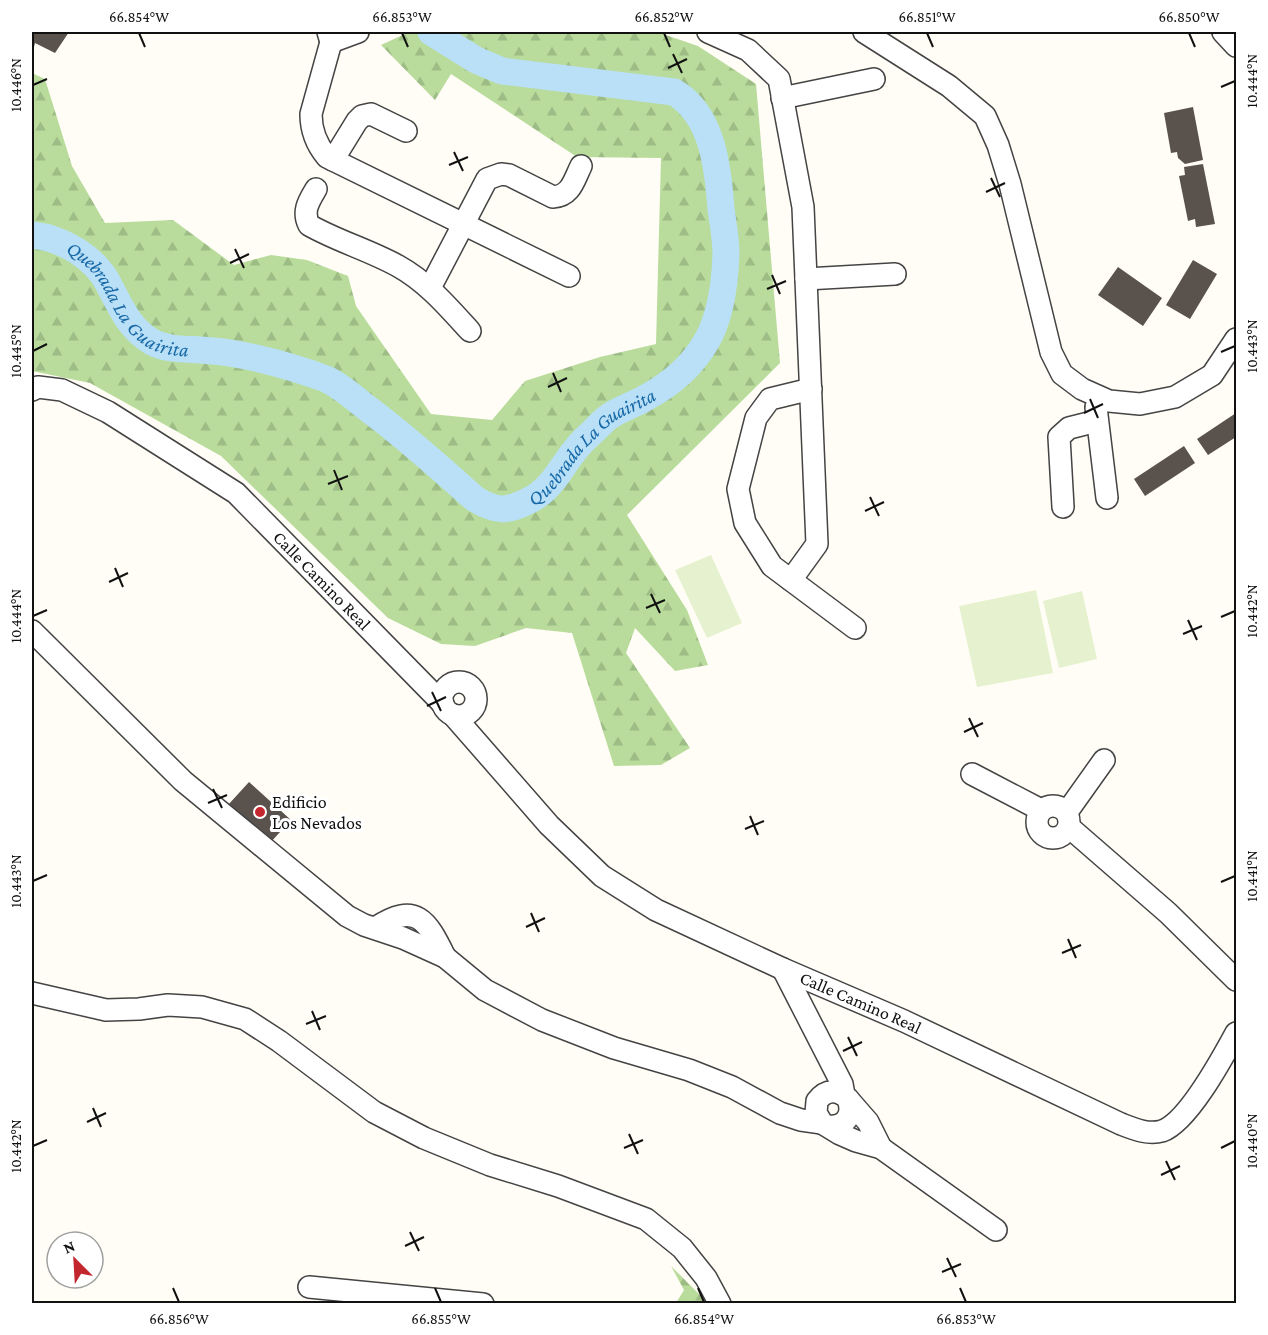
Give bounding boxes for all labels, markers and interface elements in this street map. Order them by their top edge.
text: 66.854°W [109,9,169,25]
text: 66.853°W [372,9,432,25]
text: 66.852°W [634,9,694,25]
text: 66.851°W [898,9,956,25]
text: 66.850°W [1158,9,1220,25]
text: 10.444°N [1244,54,1260,108]
text: 10.446°N [8,58,24,112]
water label: Quebrada La Guairita [63,237,189,360]
text: 10.443°N [1244,319,1260,373]
text: 10.445°N [8,324,24,378]
water label: Quebrada La Guairita [524,384,659,510]
street label: Calle Camino Real [269,527,375,634]
text: 10.442°N [1244,584,1260,638]
text: 10.444°N [8,589,24,643]
place label: Edificio Los Nevados [272,792,362,833]
marker: Edificio Los Nevados [253,805,267,819]
text: 10.441°N [1244,850,1260,902]
text: 10.443°N [8,854,24,908]
street label: Calle Camino Real [797,967,925,1038]
text: 10.440°N [1244,1113,1260,1169]
text: 10.442°N [8,1119,24,1173]
north arrow [45,1230,105,1290]
text: N [61,1237,78,1257]
text: 66.856°W [149,1311,209,1327]
text: 66.855°W [411,1311,471,1327]
text: 66.854°W [674,1311,734,1327]
text: 66.853°W [936,1311,996,1327]

